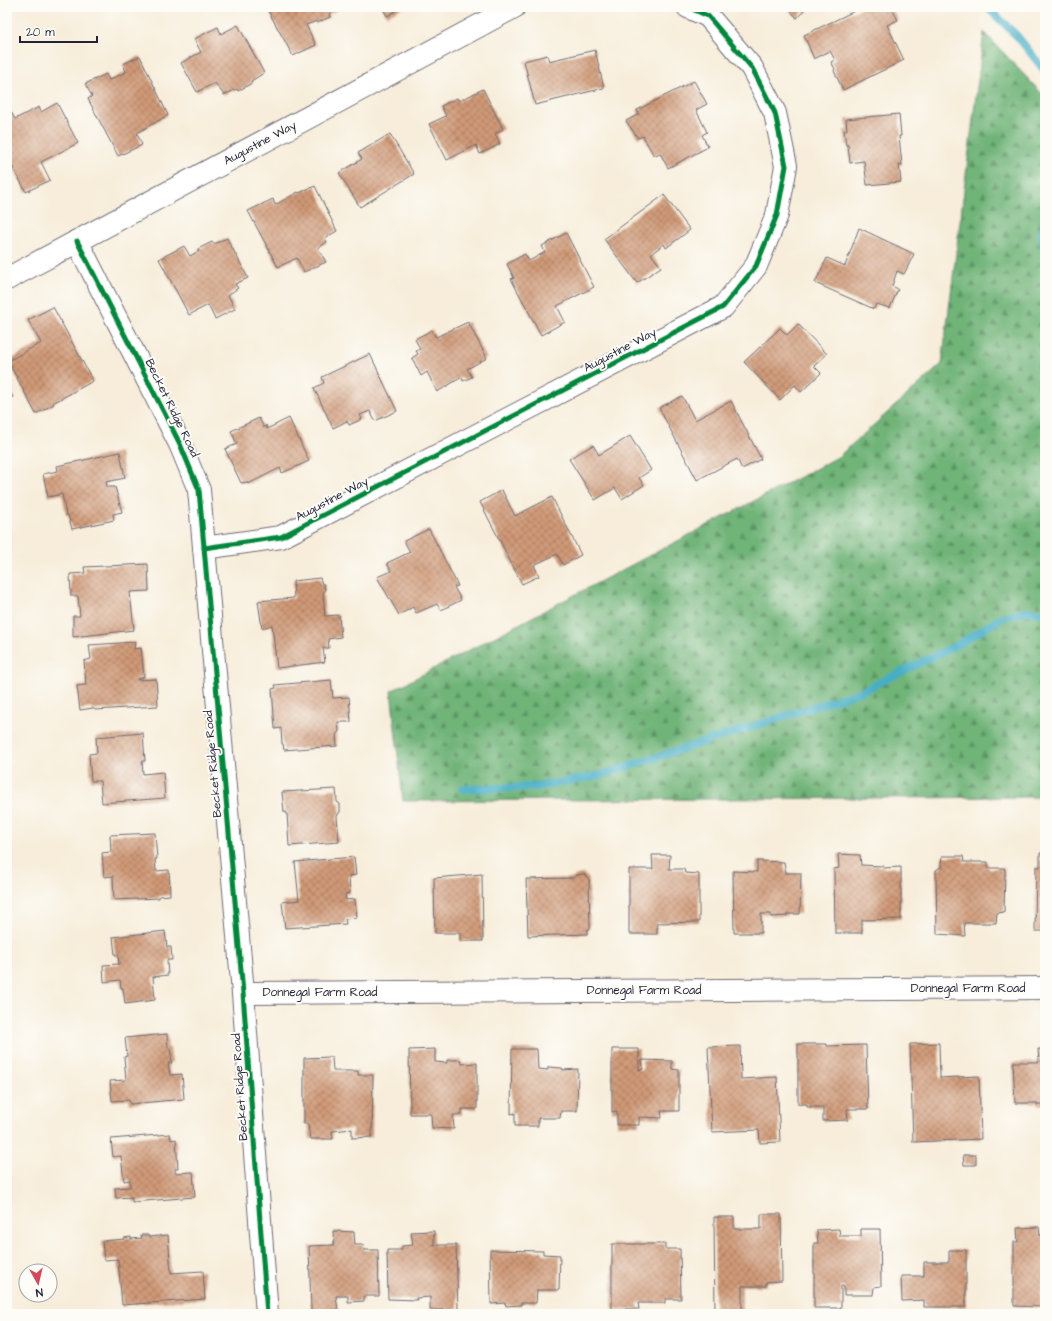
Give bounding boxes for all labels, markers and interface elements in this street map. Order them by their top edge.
scale bar [20,18,97,44]
text: 20 m [26,24,55,41]
street label: Augustine Way [221,117,300,170]
street label: Augustine Way [581,324,660,377]
street label: Becket Ridge Road [140,356,203,461]
street label: Augustine Way [293,473,372,526]
street label: Becket Ridge Road [200,710,227,818]
street label: Donnegal Farm Road [911,980,1025,998]
street label: Donnegal Farm Road [587,982,701,1000]
street label: Donnegal Farm Road [263,984,377,1002]
street label: Becket Ridge Road [228,1033,253,1141]
north arrow [18,1263,58,1303]
text: N [35,1284,44,1300]

